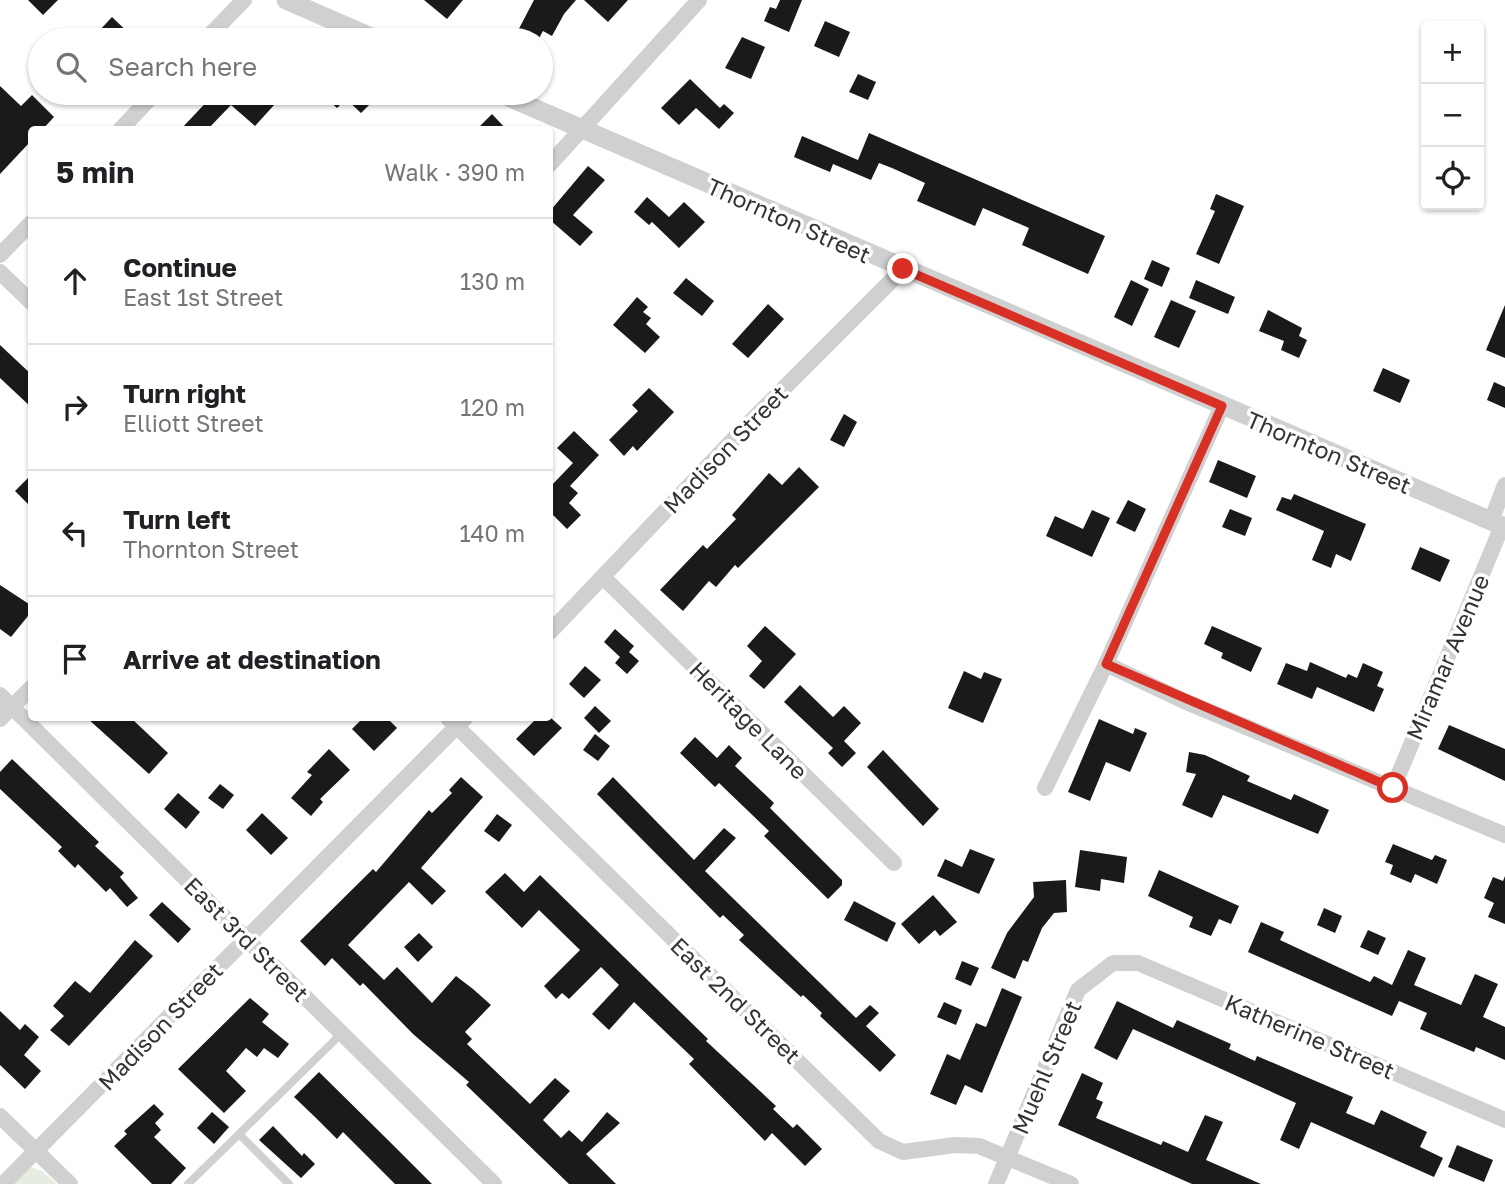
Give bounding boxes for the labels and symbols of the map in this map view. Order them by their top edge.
street label: Thornton Street [703,171,875,269]
route end [887,253,918,284]
street label: Madison Street [657,379,793,519]
street label: Thornton Street [1242,405,1416,499]
street label: Miramar Avenue [1400,570,1494,744]
street label: Heritage Lane [684,655,814,785]
route start [1377,772,1408,803]
street label: East 3rd Street [179,871,315,1007]
street label: East 2nd Street [665,931,807,1069]
street label: Madison Street [92,956,228,1096]
street label: Katherine Street [1221,988,1399,1084]
street label: Muehl Street [1005,996,1087,1138]

